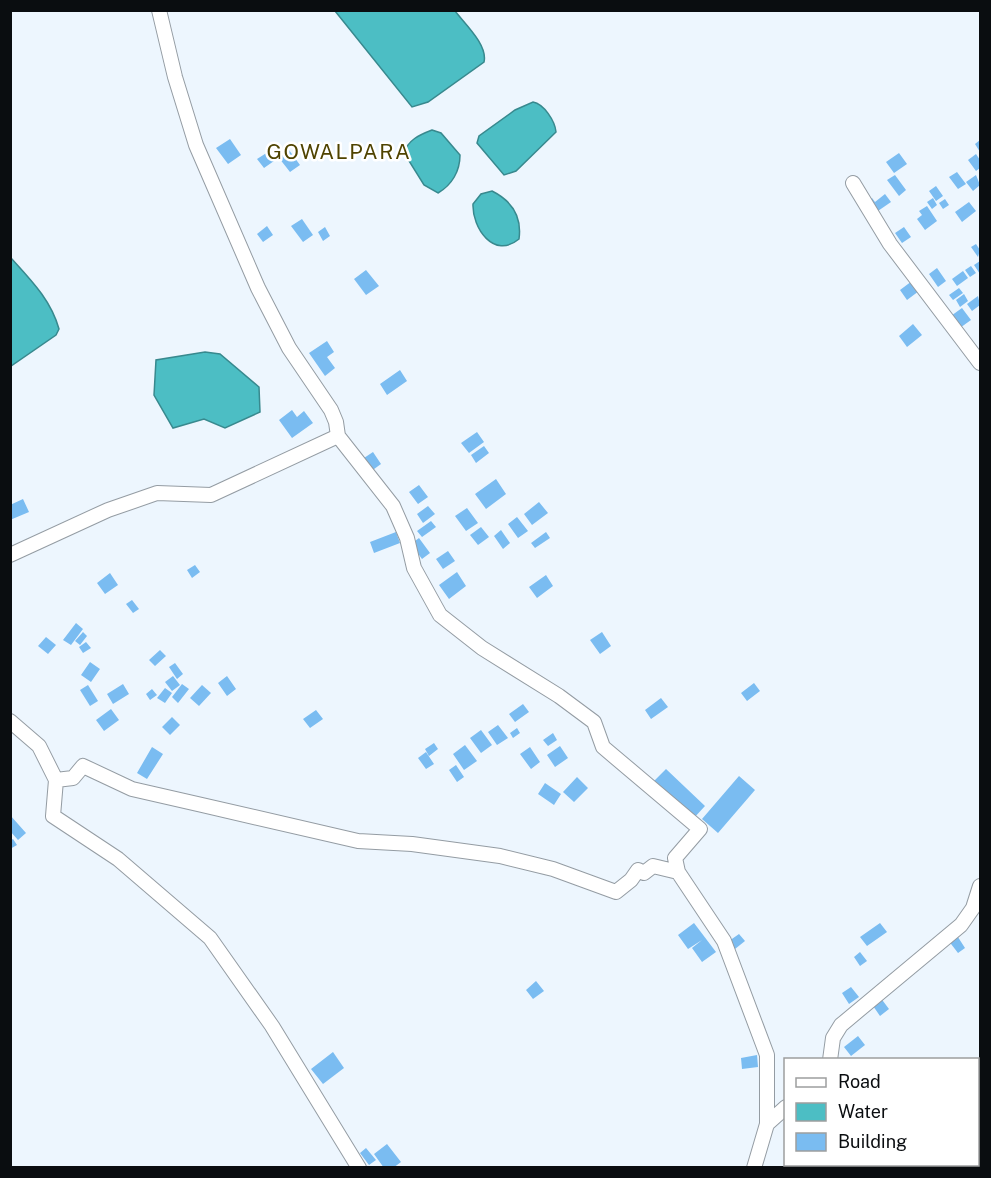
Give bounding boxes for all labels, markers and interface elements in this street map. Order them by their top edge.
district label: GOWALPARA [267,139,411,164]
legend [784,1058,979,1166]
text: Road [838,1071,881,1092]
text: Water [838,1101,888,1122]
text: Building [838,1131,907,1152]

